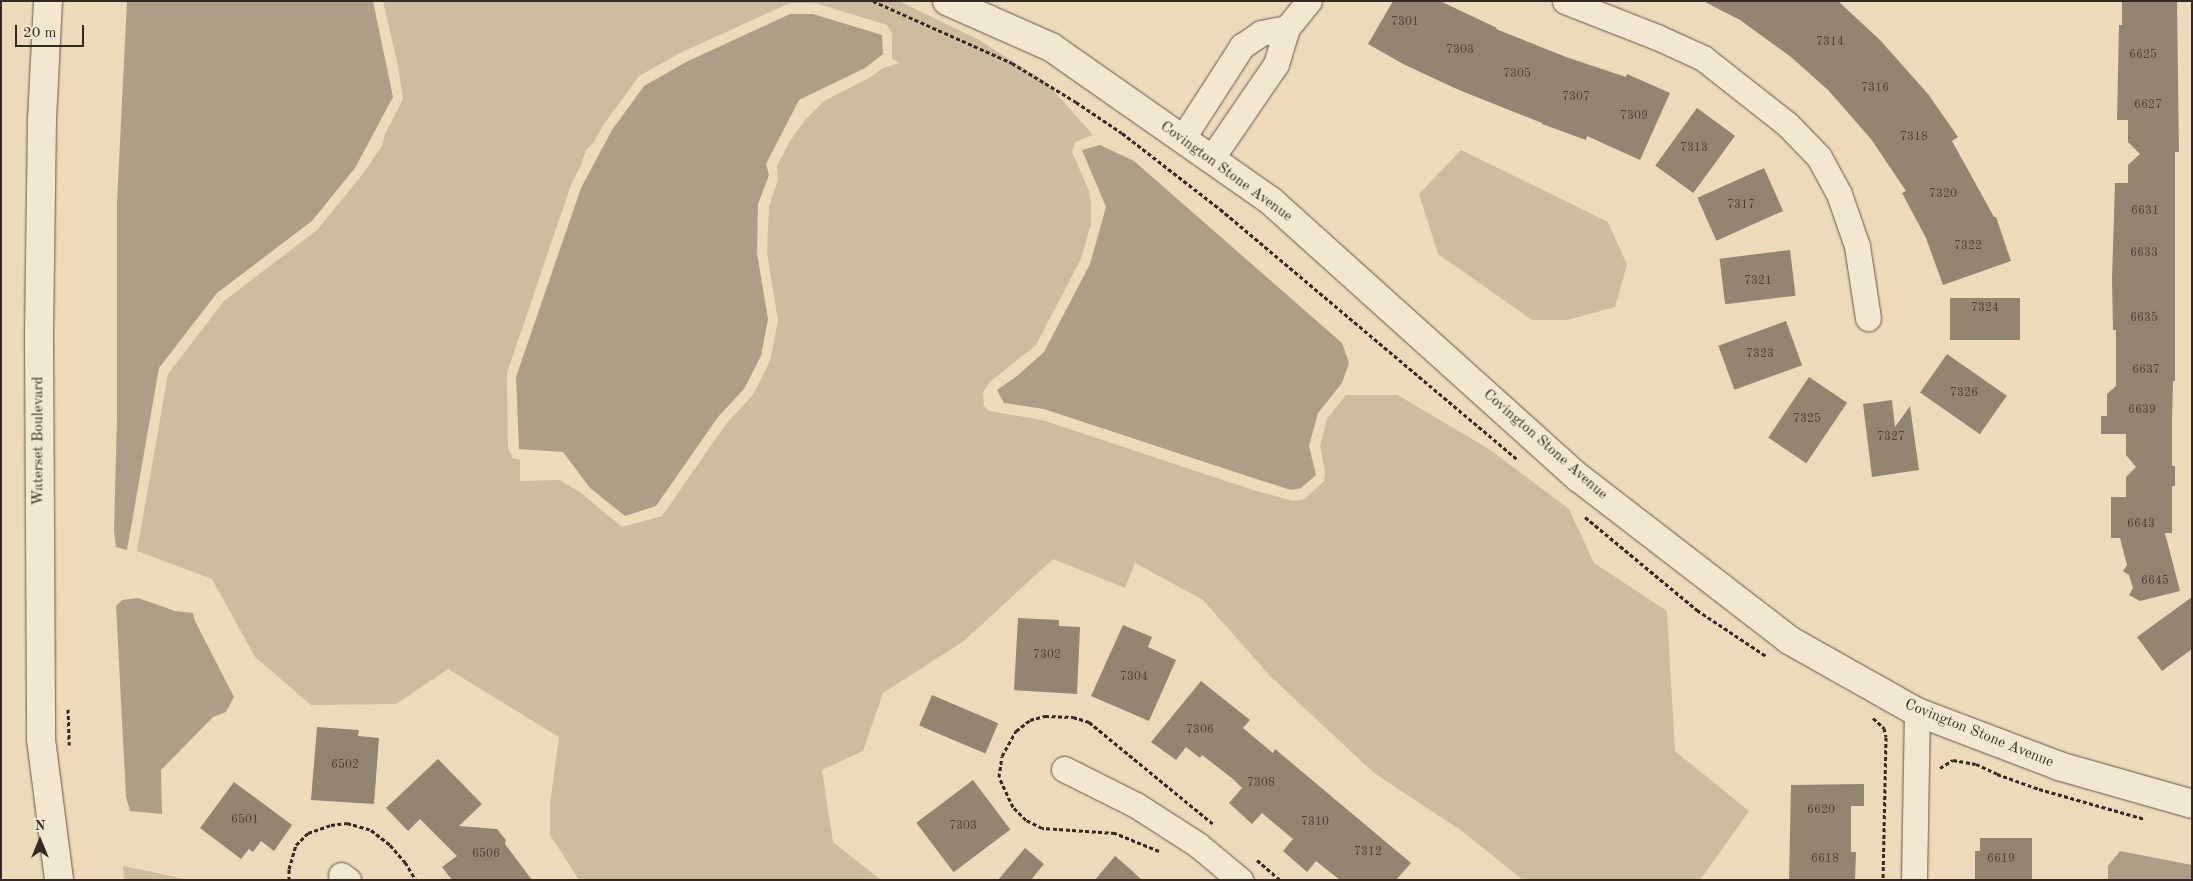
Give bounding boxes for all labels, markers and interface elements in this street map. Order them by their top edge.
scale bar [18,15,86,47]
house number: 7301 [1391,16,1419,30]
text: 20 m [23,26,57,41]
house number: 7314 [1816,36,1844,50]
house number: 7303 [1446,44,1474,58]
house number: 6625 [2129,49,2157,63]
house number: 7305 [1503,68,1531,82]
house number: 7316 [1861,82,1889,96]
house number: 7307 [1562,91,1590,105]
house number: 6627 [2134,99,2162,113]
house number: 7309 [1620,110,1648,124]
street label: Covington Stone Avenue [1156,118,1296,226]
house number: 7318 [1900,131,1928,145]
house number: 7313 [1680,142,1708,156]
house number: 7320 [1929,188,1957,202]
house number: 7317 [1727,199,1755,213]
house number: 6631 [2131,205,2159,219]
house number: 7322 [1954,240,1982,254]
house number: 6633 [2130,247,2158,261]
house number: 7321 [1744,275,1772,289]
house number: 7324 [1971,302,1999,316]
house number: 6635 [2130,312,2158,326]
house number: 7323 [1746,348,1774,362]
house number: 6637 [2132,364,2160,378]
street label: Waterset Boulevard [30,377,48,505]
street label: Covington Stone Avenue [1479,386,1611,504]
house number: 7326 [1950,387,1978,401]
house number: 6639 [2128,404,2156,418]
house number: 7325 [1793,413,1821,427]
house number: 7327 [1877,431,1905,445]
house number: 6643 [2127,518,2155,532]
house number: 6645 [2141,575,2169,589]
house number: 7302 [1033,649,1061,663]
house number: 7304 [1120,671,1148,685]
street label: Covington Stone Avenue [1902,696,2056,772]
house number: 7306 [1186,724,1214,738]
house number: 6502 [331,759,359,773]
house number: 7308 [1247,777,1275,791]
house number: 6620 [1807,804,1835,818]
house number: 6501 [231,814,259,828]
north arrow [15,816,65,866]
house number: 7310 [1301,816,1329,830]
text: N [35,819,45,833]
house number: 7303 [949,820,977,834]
house number: 7312 [1354,846,1382,860]
house number: 6506 [472,848,500,862]
house number: 6618 [1811,853,1839,867]
house number: 6619 [1987,853,2015,867]

